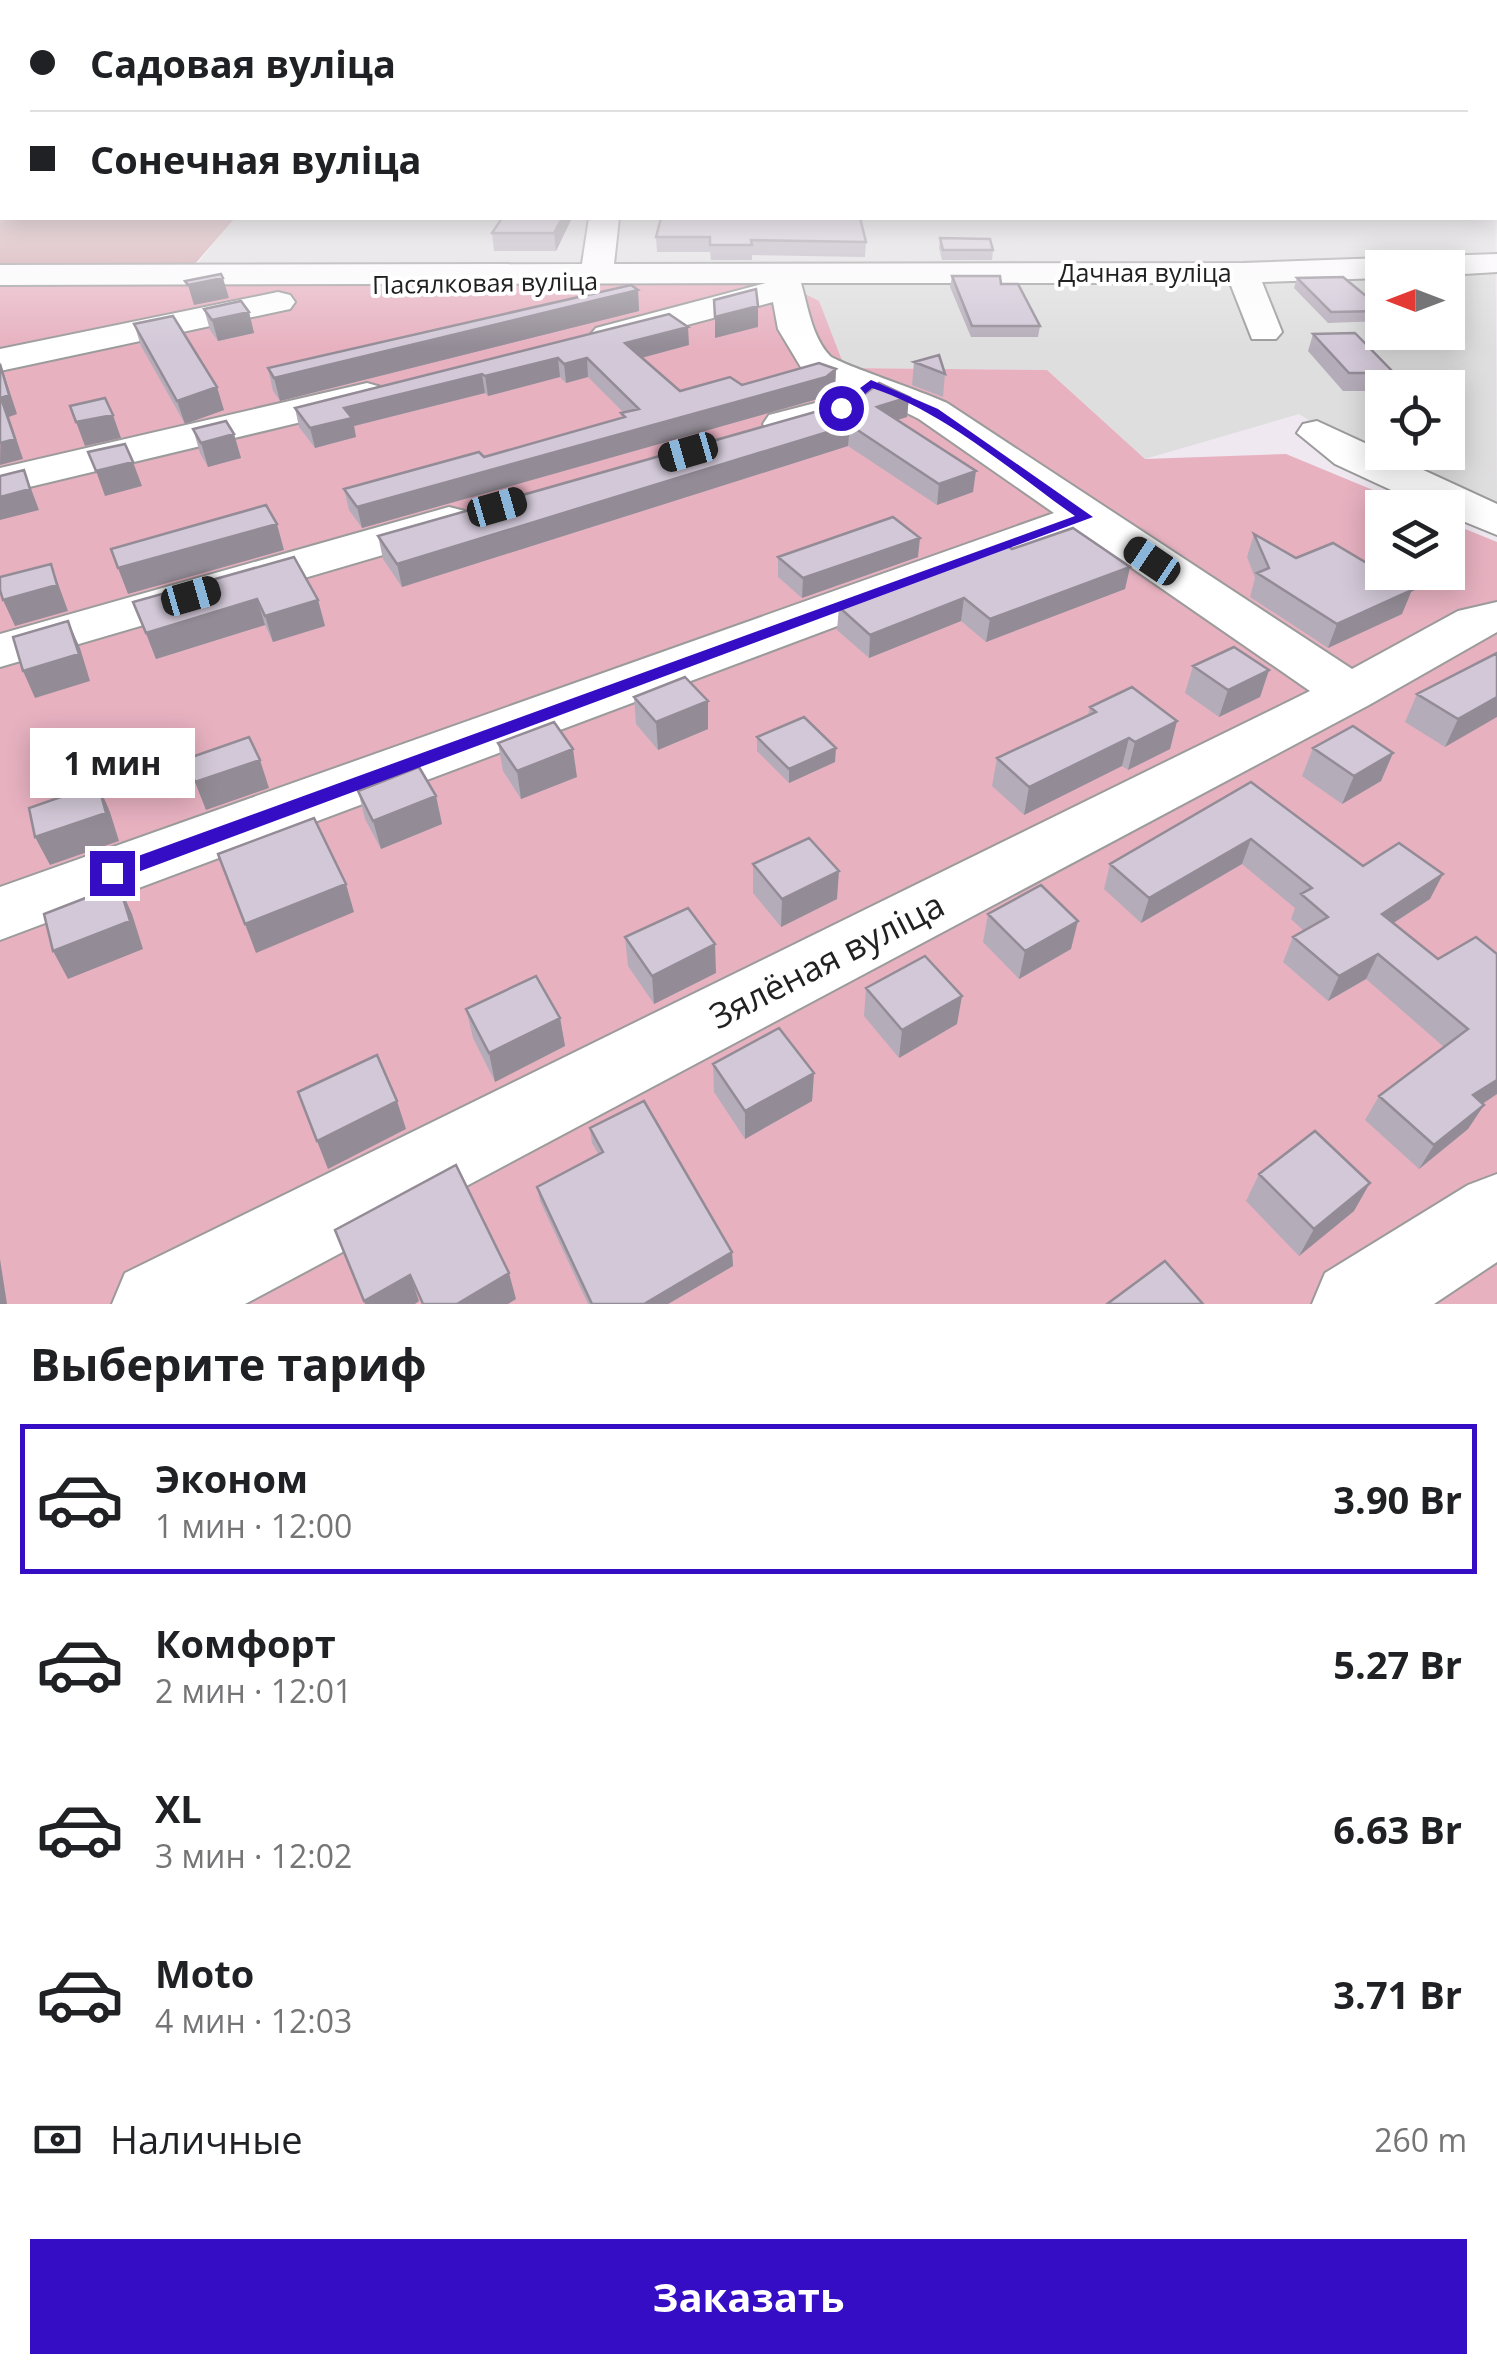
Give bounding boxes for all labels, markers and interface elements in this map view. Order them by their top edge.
text: Садовая вуліца [90,37,396,89]
text: Сонечная вуліца [90,133,422,185]
north arrow [1365,250,1465,350]
map controls [1365,250,1465,590]
street label: Дачная вуліца [1058,255,1232,289]
street label: Пасялковая вуліца [372,263,598,301]
button: locate [1365,370,1465,470]
route start [819,386,864,431]
car [655,429,721,475]
car [464,484,530,530]
button: layers [1365,490,1465,590]
car [1119,532,1185,590]
car [158,573,224,619]
callout: 1 мин [29,728,194,798]
text: 1 мин [64,741,161,784]
route end [90,851,135,896]
street label: Зялёная вуліца [701,880,952,1039]
text: Выберите тариф [30,1333,427,1394]
text: Эконом [155,1452,308,1504]
icon: car [35,1454,125,1544]
text: 3.90 Br [1333,1473,1462,1525]
text: 1 мин · 12:00 [155,1504,352,1547]
text: Комфорт [155,1617,336,1669]
icon: car [35,1619,125,1709]
text: 5.27 Br [1333,1638,1462,1690]
text: 2 мин · 12:01 [155,1669,352,1712]
text: XL [155,1782,202,1834]
icon: car [35,1784,125,1874]
text: 6.63 Br [1333,1803,1462,1855]
text: 3 мин · 12:02 [155,1834,352,1877]
text: Moto [155,1947,254,1999]
icon: car [35,1949,125,2039]
text: 3.71 Br [1333,1968,1462,2020]
text: 4 мин · 12:03 [155,1999,352,2042]
icon: cash [30,2112,85,2167]
text: Наличные [110,2113,303,2165]
text: 260 m [1374,2118,1467,2161]
button: Заказать [30,2239,1467,2354]

